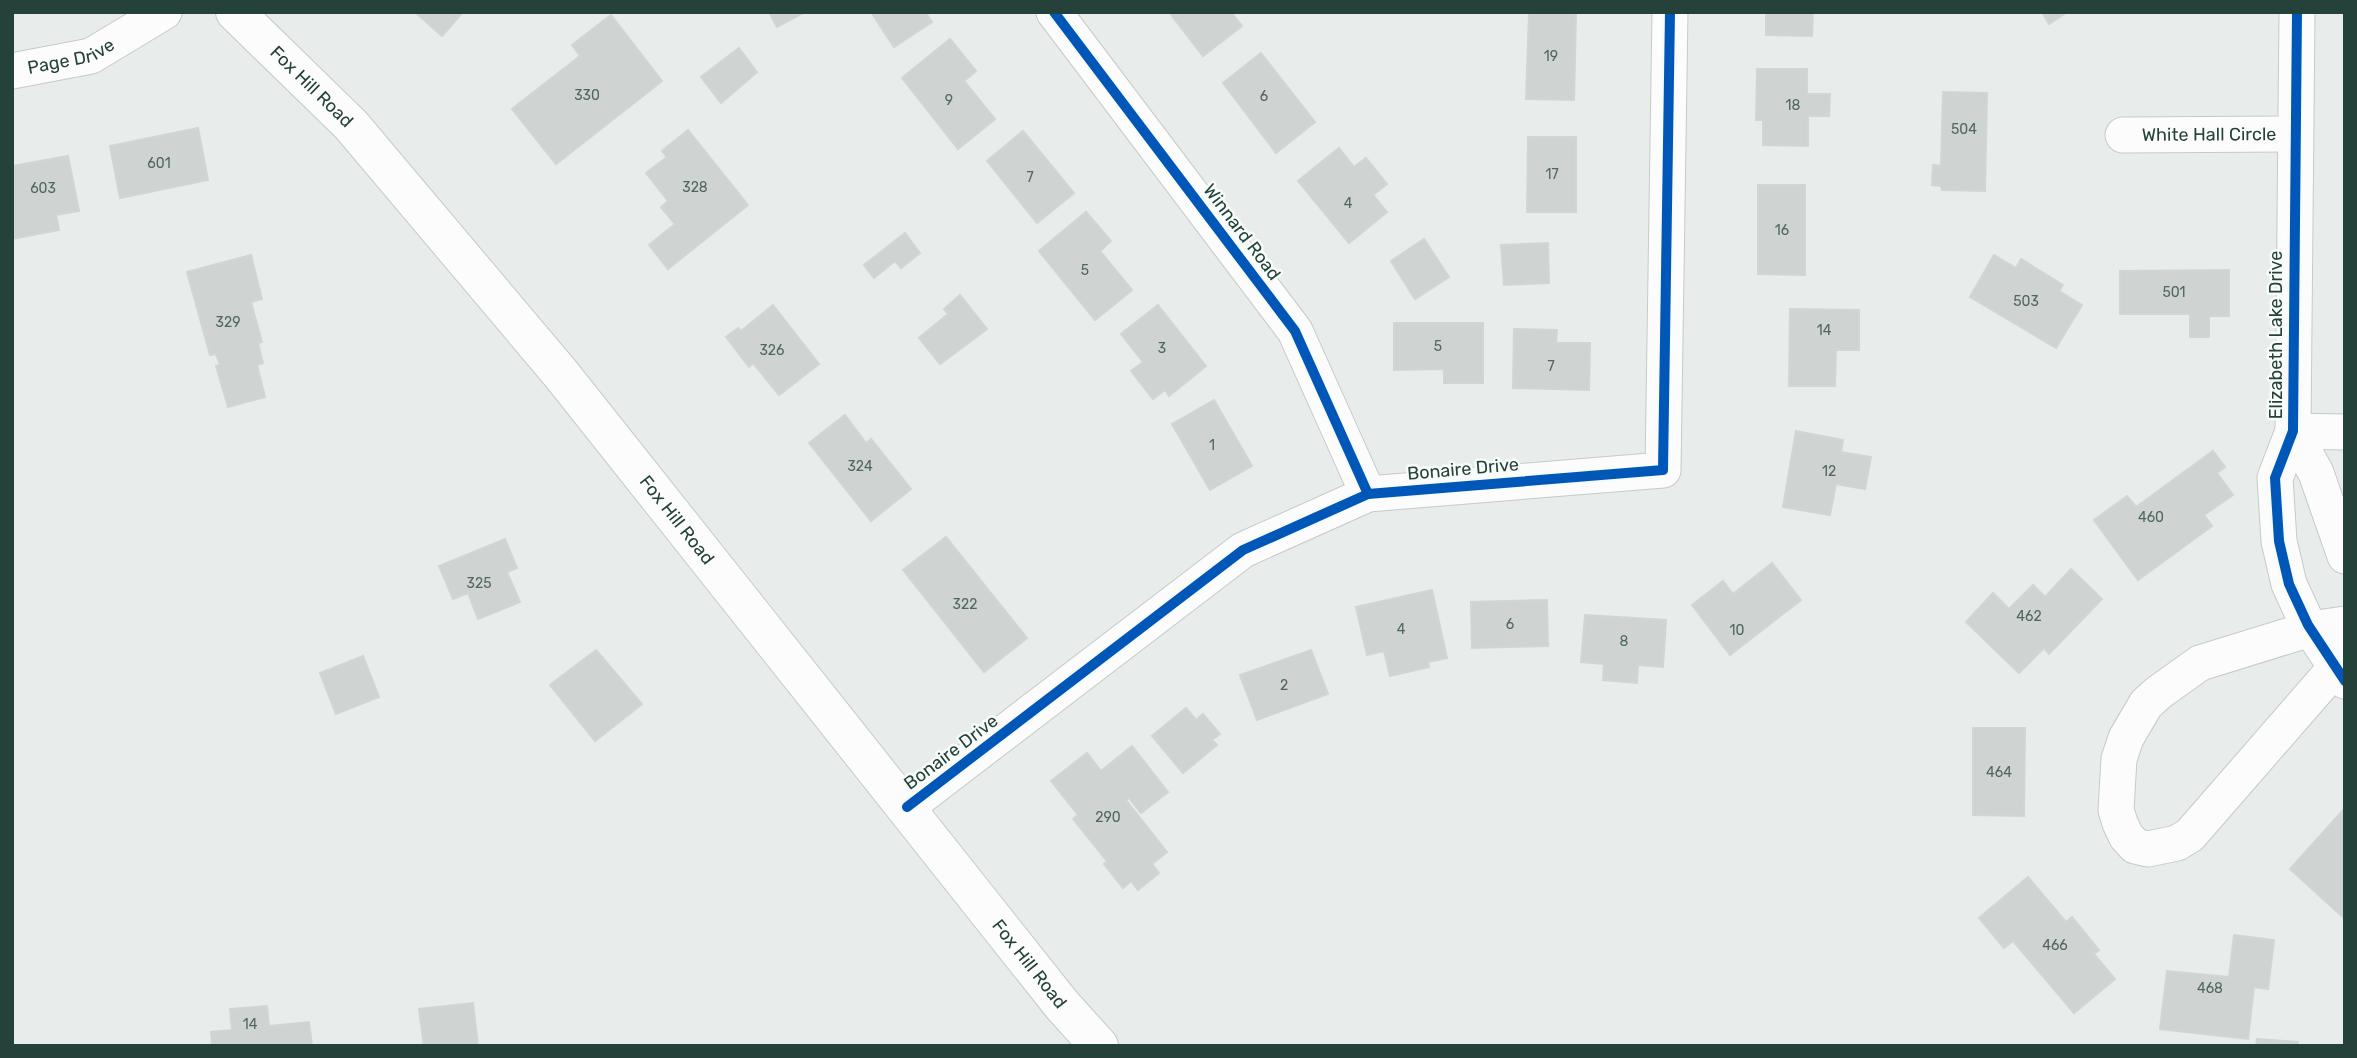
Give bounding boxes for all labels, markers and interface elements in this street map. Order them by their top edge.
street label: Page Drive [26,33,119,79]
street label: Fox Hill Road [265,41,358,132]
house number: 19 [1544,48,1558,65]
house number: 330 [574,87,600,104]
house number: 6 [1260,88,1268,105]
house number: 9 [945,92,953,109]
house number: 18 [1786,97,1801,114]
house number: 504 [1951,121,1977,138]
street label: White Hall Circle [2142,123,2276,146]
house number: 601 [147,155,171,172]
house number: 17 [1545,166,1559,183]
house number: 7 [1026,169,1034,186]
house number: 328 [682,179,708,196]
street label: Winnard Road [1199,179,1285,285]
house number: 603 [30,180,56,197]
house number: 4 [1344,195,1353,212]
house number: 16 [1775,222,1789,239]
street label: Elizabeth Lake Drive [2265,251,2287,419]
house number: 5 [1081,262,1089,279]
house number: 501 [2162,284,2186,301]
house number: 503 [2013,293,2039,310]
house number: 329 [216,314,240,331]
house number: 14 [1817,322,1832,339]
house number: 5 [1434,338,1442,355]
house number: 3 [1158,340,1166,357]
house number: 326 [759,342,785,359]
house number: 7 [1547,358,1555,375]
house number: 1 [1209,437,1215,454]
street label: Bonaire Drive [1406,453,1520,485]
house number: 324 [847,458,873,475]
house number: 12 [1822,463,1836,480]
street label: Fox Hill Road [635,471,719,569]
house number: 460 [2138,509,2164,526]
house number: 325 [467,575,491,592]
house number: 322 [953,596,977,613]
house number: 462 [2016,608,2042,625]
house number: 6 [1506,616,1514,633]
house number: 4 [1397,621,1406,638]
house number: 10 [1730,622,1745,639]
house number: 8 [1620,633,1629,650]
house number: 2 [1280,677,1288,694]
street label: Bonaire Drive [900,710,1002,794]
house number: 464 [1986,764,2012,781]
house number: 290 [1095,809,1121,826]
street label: Fox Hill Road [987,915,1072,1013]
house number: 466 [2042,937,2068,954]
house number: 468 [2197,980,2223,997]
house number: 14 [243,1016,258,1033]

